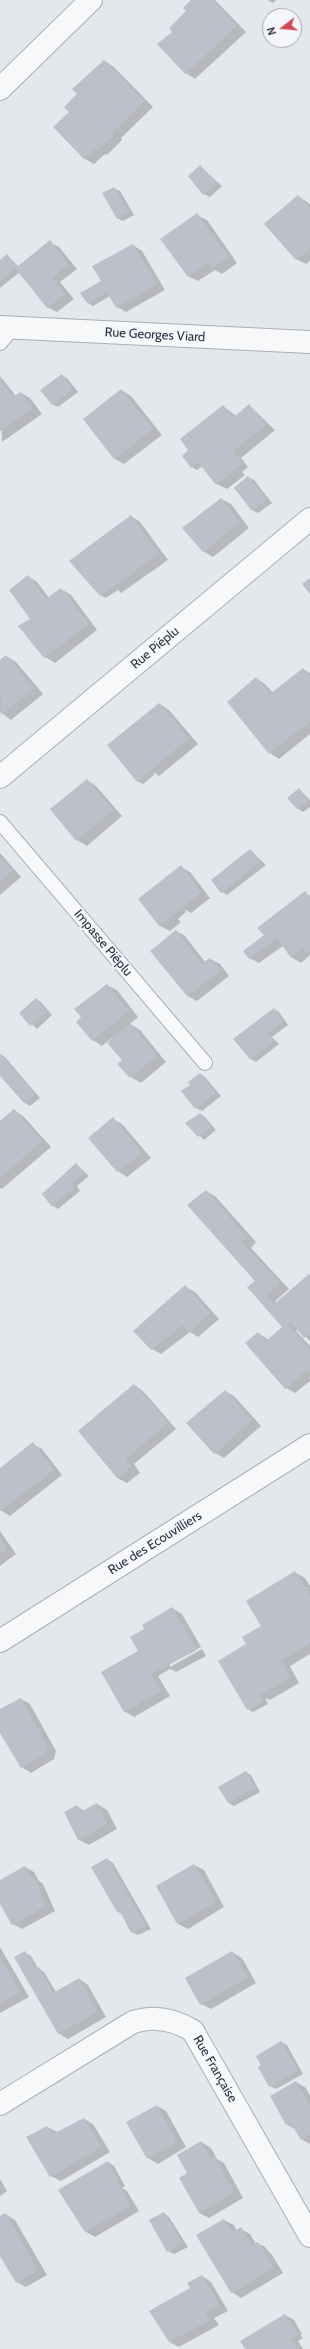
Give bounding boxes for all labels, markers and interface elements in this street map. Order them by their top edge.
north arrow [262,8,302,48]
text: N [264,25,279,37]
street label: Rue Georges Viard [104,325,206,345]
street label: Rue Piéplu [128,623,182,673]
street label: Impasse Piéplu [71,906,135,980]
street label: Rue des Ecouvilliers [105,1508,205,1578]
street label: Rue Française [190,2033,240,2105]

